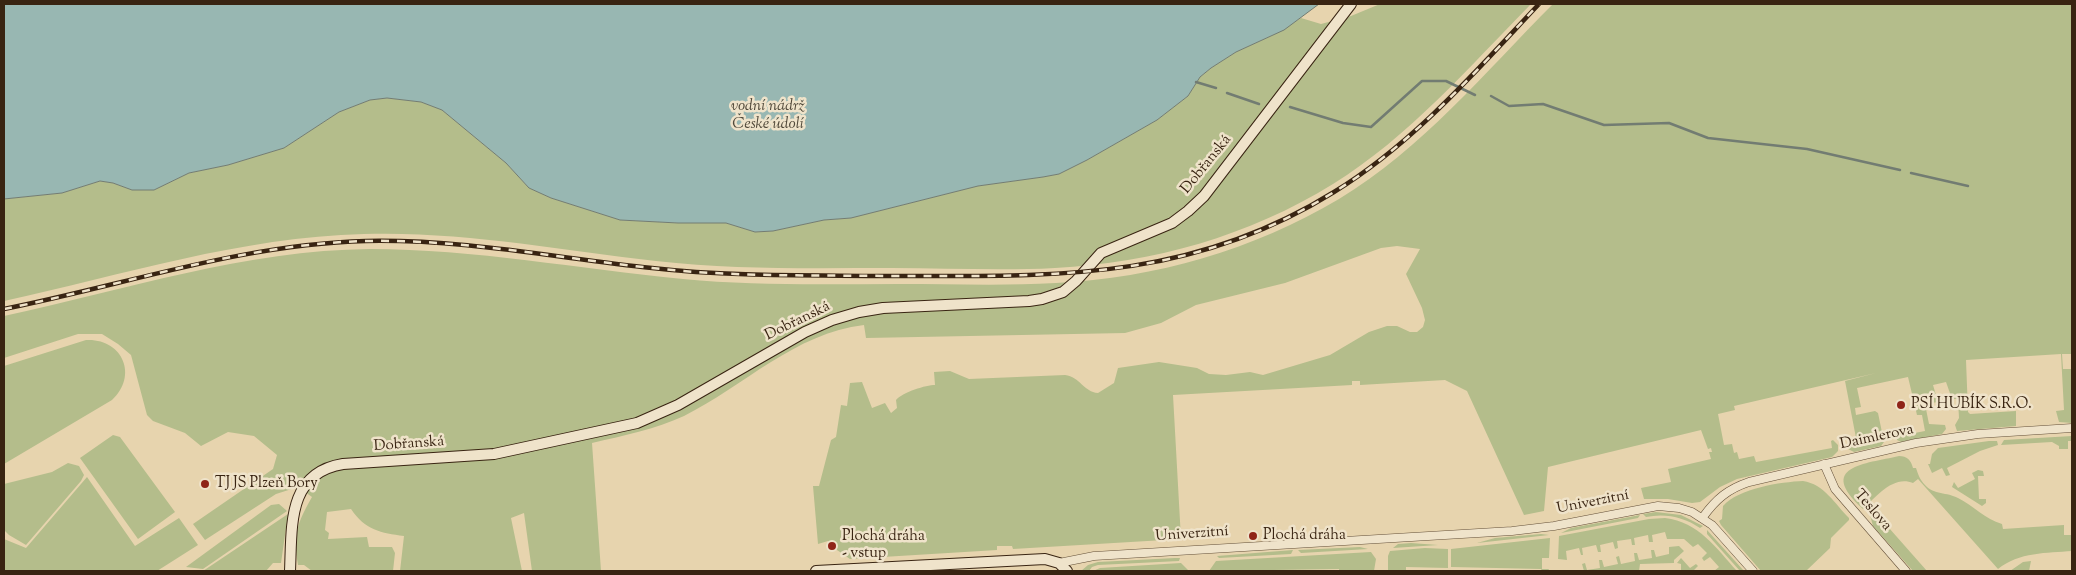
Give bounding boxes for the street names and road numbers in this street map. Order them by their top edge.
street label: Dobřanská [1178,132,1236,198]
street label: Dobřanská [762,298,834,346]
street label: Daimlerova [1839,421,1915,455]
street label: Dobřanská [373,434,445,456]
street label: Univerzitní [1555,487,1631,519]
street label: Teslova [1849,487,1895,535]
street label: Univerzitní [1155,523,1229,547]

